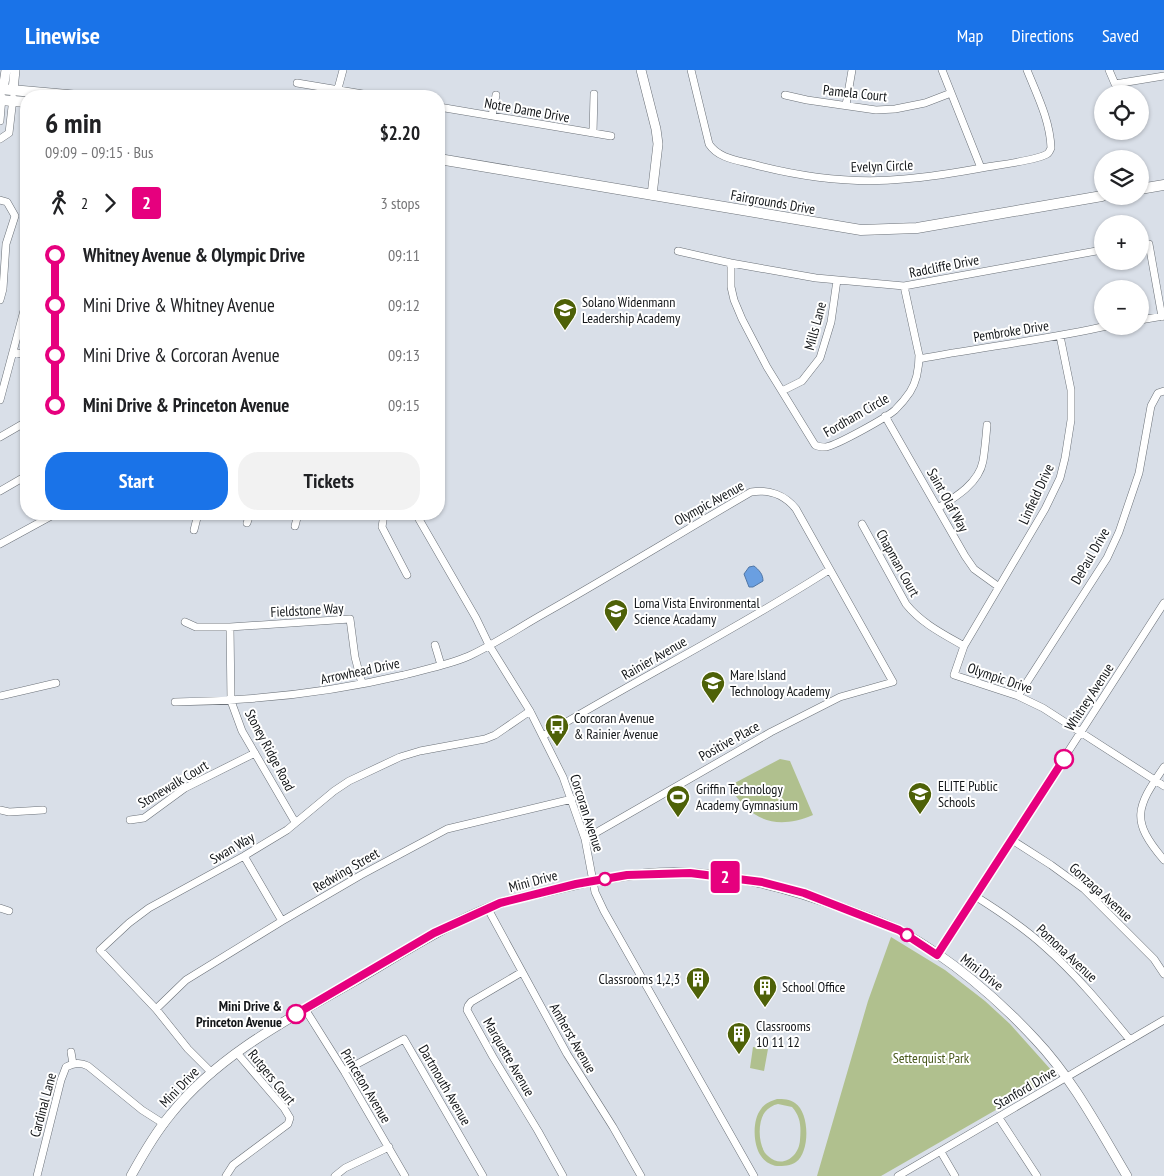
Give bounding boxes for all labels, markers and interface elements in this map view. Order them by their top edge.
text: Linewise [25,20,100,51]
text: Map [957,24,983,47]
text: Directions [1011,24,1074,47]
text: Saved [1102,24,1139,47]
street label: Pamela Court [822,81,888,105]
map controls [1094,85,1149,335]
button: locate [1094,85,1149,140]
street label: Notre Dame Drive [483,94,571,126]
text: 6 min [45,104,102,141]
text: $2.20 [380,121,420,145]
text: 09:09 – 09:15 · Bus [45,142,153,162]
button: layers [1094,150,1149,205]
street label: Evelyn Circle [851,156,914,176]
street label: Fairgrounds Drive [729,186,817,218]
icon: walk [45,189,73,217]
icon: forward [96,189,124,217]
text: 2 [142,191,151,214]
text: 2 [81,193,88,213]
text: 3 stops [380,193,420,213]
button: + [1094,215,1149,270]
text: Whitney Avenue & Olympic Drive [83,243,305,267]
text: 09:11 [388,245,420,265]
street label: Radcliffe Drive [907,250,981,282]
button: − [1094,280,1149,335]
text: Mini Drive & Whitney Avenue [83,293,275,317]
place label: Solano Widenmann Leadership Academy [582,293,681,327]
text: 09:12 [388,295,420,315]
school or university icon: Solano Widenmann Leadership Academy [552,297,578,331]
street label: Mills Lane [800,300,830,352]
street label: Pembroke Drive [972,316,1050,346]
text: Mini Drive & Corcoran Avenue [83,343,280,367]
text: 09:13 [388,345,420,365]
street label: Fordham Circle [820,389,892,441]
text: Mini Drive & Princeton Avenue [83,393,289,417]
text: 09:15 [388,395,420,415]
button: Start [45,452,228,510]
button: Tickets [238,452,420,510]
street label: Linfield Drive [1014,461,1058,527]
street label: Saint Olaf Way [923,465,973,536]
street label: Olympic Avenue [671,476,747,530]
street label: DePaul Drive [1067,524,1114,588]
street label: Chapman Court [872,526,924,600]
place label: Loma Vista Environmental Science Acadamy [634,594,760,628]
school or university icon: Loma Vista Environmental Science Acadamy [603,598,629,632]
street label: Fieldstone Way [270,599,345,621]
street label: Rainier Avenue [618,632,690,684]
street label: Arrowhead Drive [319,654,401,688]
street label: Olympic Drive [965,658,1035,698]
street label: Whitney Avenue [1060,660,1118,734]
place label: Mare Island Technology Academy [730,666,831,700]
school or university icon: Mare Island Technology Academy [700,670,726,704]
street label: Stoney Ridge Road [241,706,299,794]
place label: Corcoran Avenue & Rainier Avenue [574,709,659,743]
bus stop icon: Corcoran Avenue & Rainier Avenue [544,713,570,747]
street label: Positive Place [696,717,763,765]
unlabelled marker [1054,749,1074,769]
street label: Stonewalk Court [135,756,212,812]
street label: Corcoran Avenue [566,772,608,854]
place label: ELITE Public Schools [938,777,998,811]
place label: Griffin Technology Academy Gymnasium [696,780,798,814]
school or university icon: ELITE Public Schools [907,781,933,815]
sports icon: Griffin Technology Academy Gymnasium [665,784,691,818]
street label: Swan Way [206,828,258,868]
street label: Redwing Street [310,844,382,896]
street label: Gonzaga Avenue [1065,859,1137,925]
line badge: 2 [709,861,741,893]
text: 2 [721,865,729,888]
street label: Mini Drive [507,866,559,896]
unlabelled marker [598,872,612,886]
street label: Pomona Avenue [1033,920,1101,986]
unlabelled marker [900,928,914,942]
street label: Mini Drive [957,950,1007,994]
building icon: Classrooms 1,2,3 [685,966,711,1000]
place label: Classrooms 1,2,3 [598,970,680,988]
building icon: School Office [752,974,778,1008]
place label: School Office [782,978,846,996]
place label: Mini Drive & Princeton Avenue [196,997,282,1031]
street label: Amherst Avenue [546,1000,600,1077]
marker: Mini Drive & Princeton Avenue [286,1004,306,1024]
street label: Marquette Avenue [479,1015,539,1100]
place label: Classrooms 10 11 12 [756,1017,811,1051]
building icon: Classrooms 10 11 12 [726,1021,752,1055]
street label: Dartmouth Avenue [415,1041,475,1129]
street label: Rutgers Court [244,1046,300,1108]
street label: Princeton Avenue [337,1046,395,1127]
park label: Setterquist Park [893,1049,970,1067]
street label: Mini Drive [155,1063,203,1111]
street label: Stanford Drive [990,1063,1060,1113]
street label: Cardinal Lane [26,1071,60,1139]

